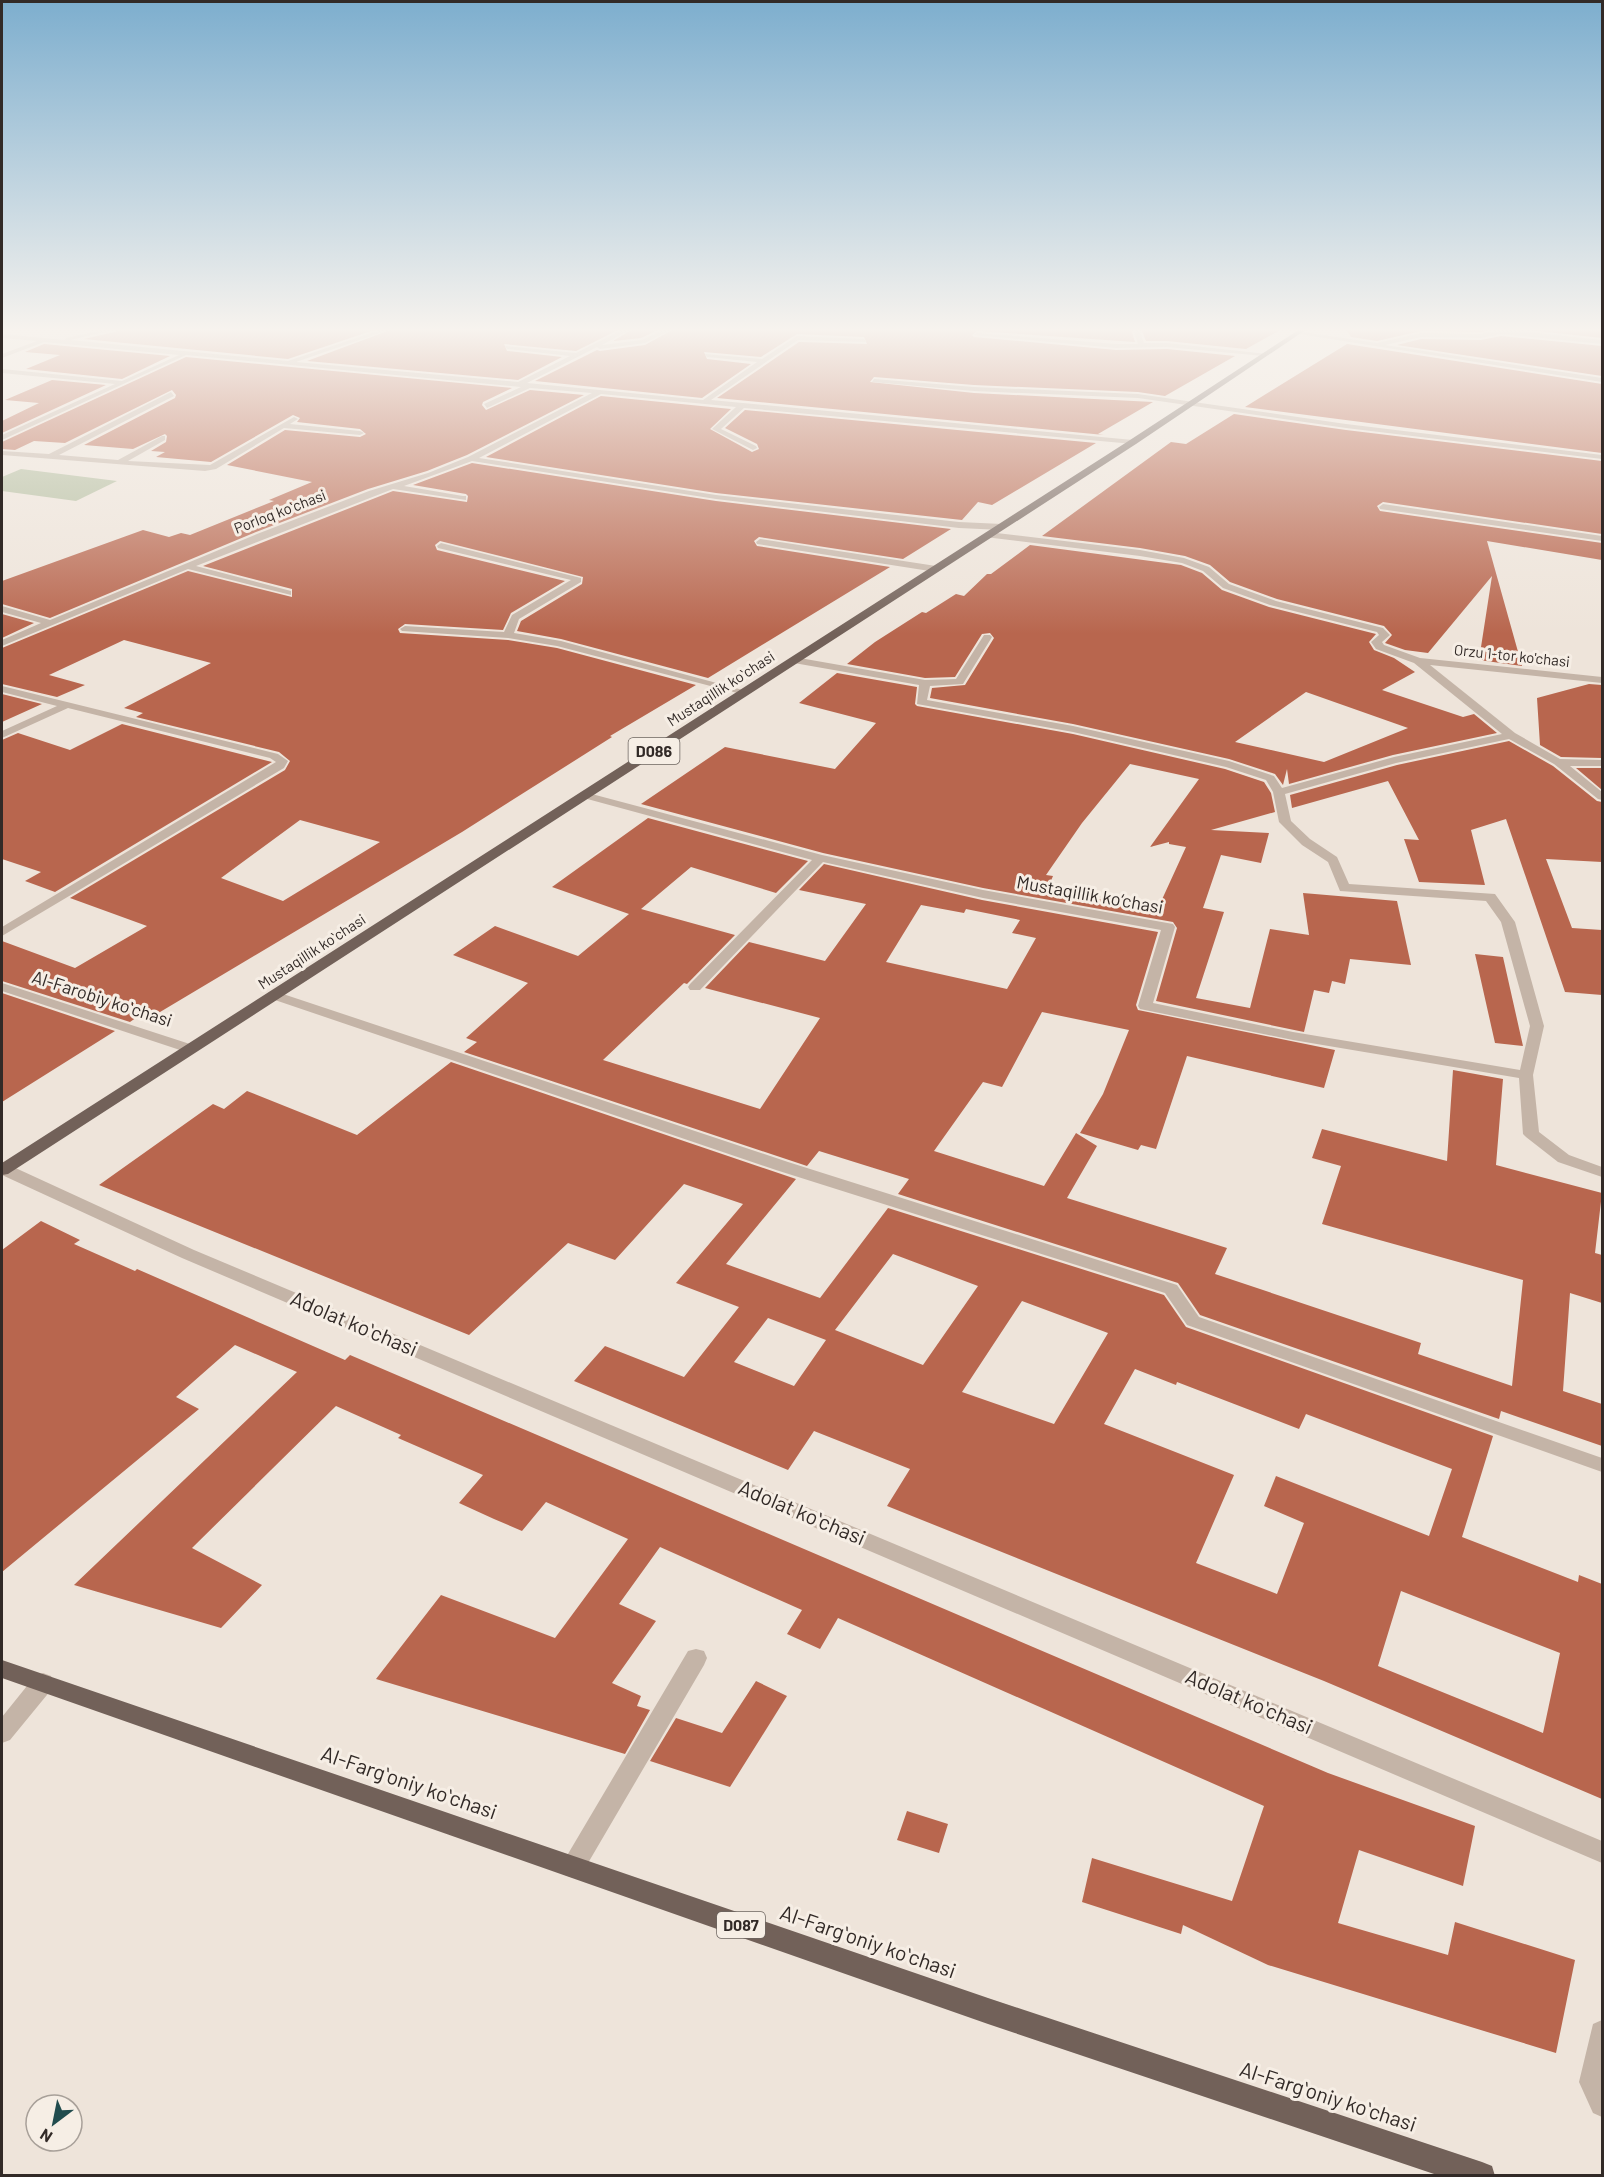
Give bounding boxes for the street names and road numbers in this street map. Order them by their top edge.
street label: Porloq koʻchasi [231,485,328,537]
street label: Orzu 1-tor ko'chasi [1453,640,1571,670]
street label: Mustaqillik koʻchasi [663,647,778,730]
road number: D086 [628,738,680,764]
street label: Mustaqillik ko‘chasi [1015,870,1165,918]
street label: Mustaqillik koʻchasi [254,910,369,993]
street label: Al-Farobiy koʻchasi [29,965,175,1031]
street label: Adolat koʻchasi [287,1285,422,1361]
street label: Adolat koʻchasi [735,1474,870,1550]
street label: Adolat koʻchasi [1182,1663,1317,1739]
street label: Al-Fargʻoniy koʻchasi [318,1740,501,1823]
street label: Al-Fargʻoniy koʻchasi [777,1899,960,1982]
road number: D087 [717,1912,765,1938]
street label: Al-Fargʻoniy koʻchasi [1237,2055,1420,2136]

